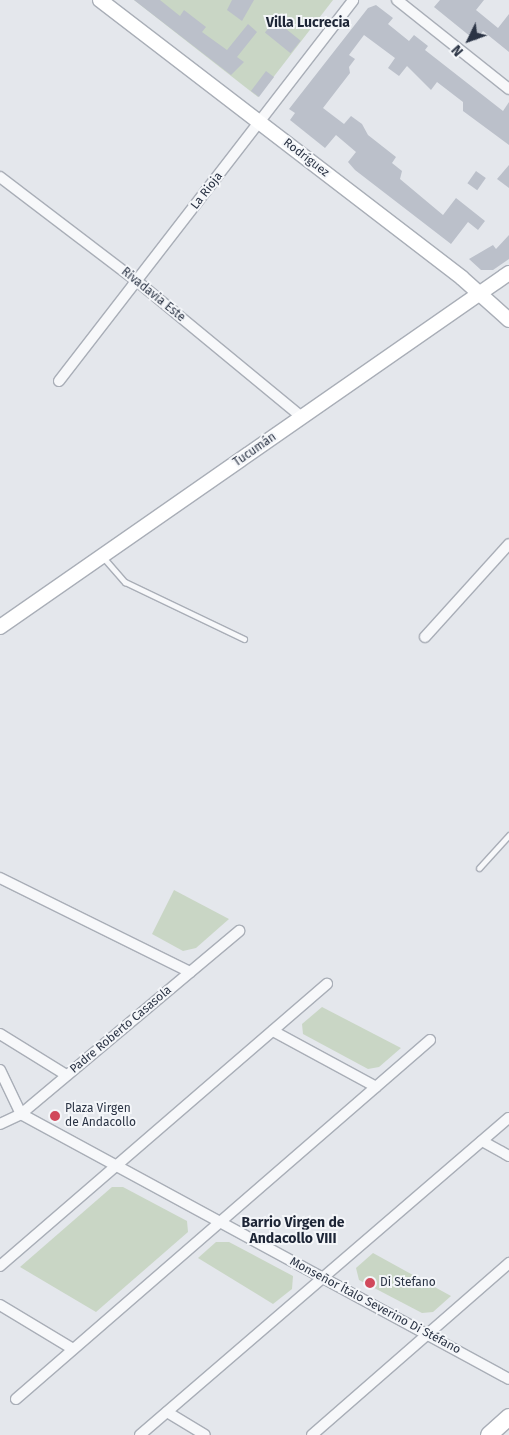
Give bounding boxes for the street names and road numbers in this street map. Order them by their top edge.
street label: Rodríguez [280,136,332,180]
street label: La Rioja [188,170,226,212]
street label: Rivadavia Este [118,265,188,325]
street label: Tucumán [231,430,279,470]
street label: Padre Roberto Casasola [67,983,175,1077]
street label: Monseñor Ítalo Severino Di Stéfano [287,1255,463,1357]

